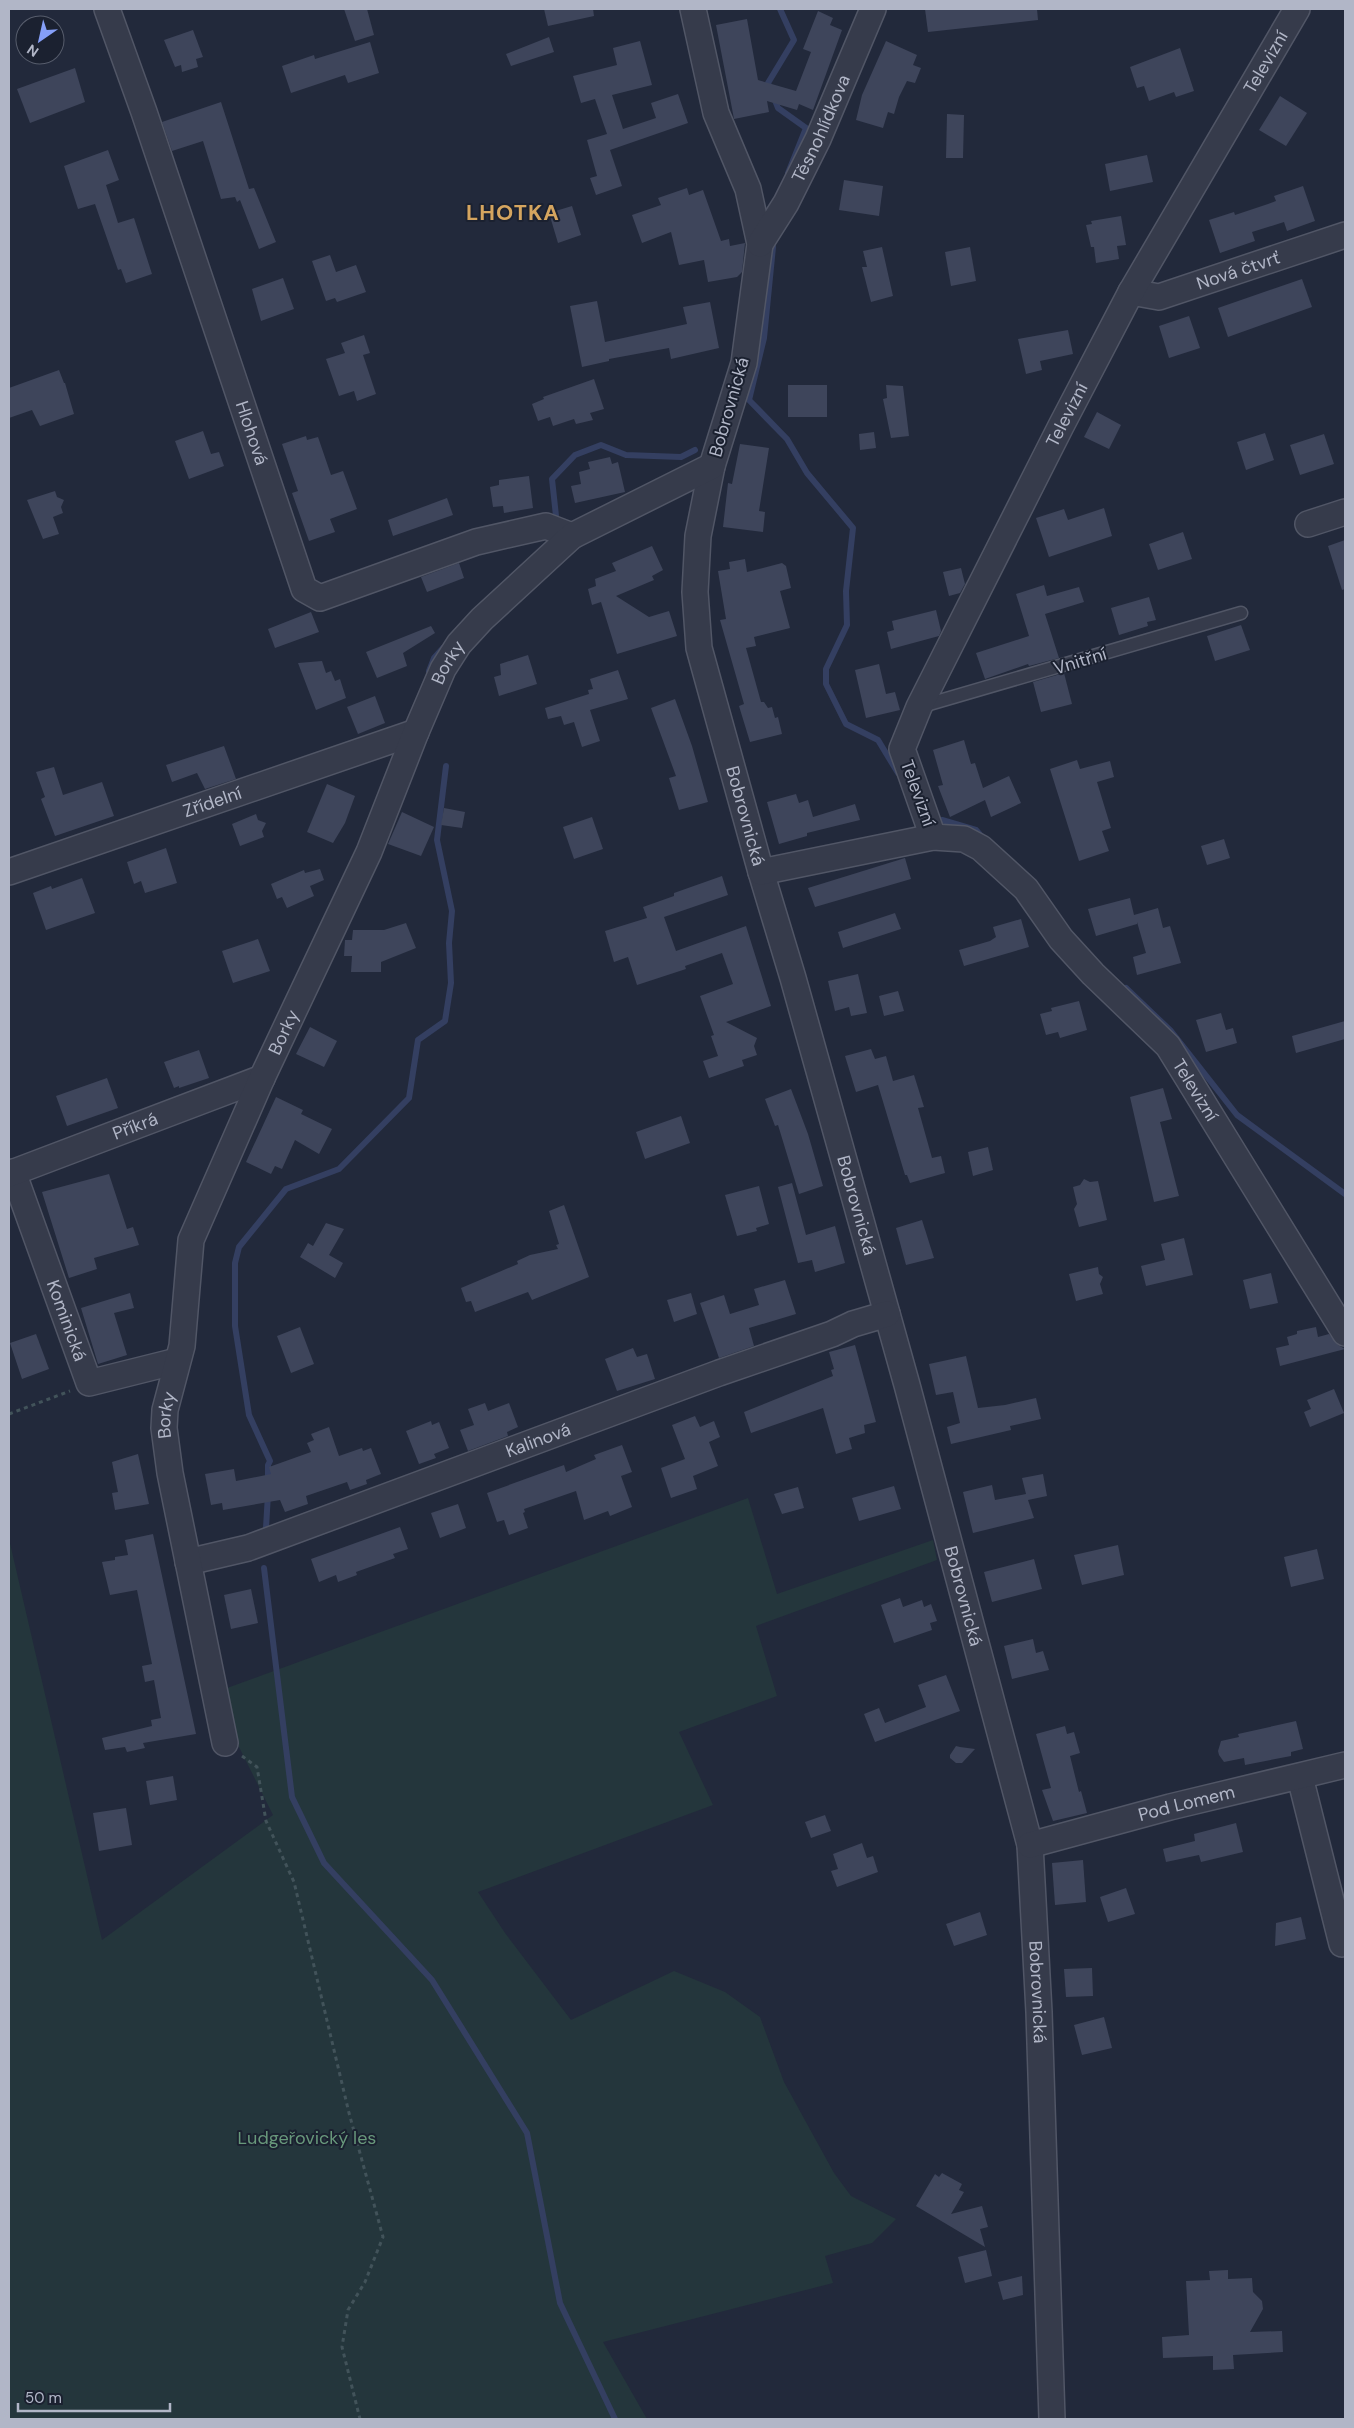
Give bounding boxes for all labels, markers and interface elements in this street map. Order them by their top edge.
north arrow [15,15,65,65]
street label: Televizní [1238,26,1294,98]
text: N [23,40,42,61]
street label: Těsnohlídkova [786,71,856,186]
district label: LHOTKA [466,198,560,227]
street label: Nová čtvrť [1193,245,1283,296]
street label: Bobrovnická [703,354,755,460]
street label: Televizní [1040,379,1093,451]
street label: Hlohová [230,398,274,468]
street label: Borky [426,636,470,688]
street label: Vnitřní [1051,642,1109,680]
street label: Televizní [895,756,941,830]
street label: Bobrovnická [720,763,771,869]
street label: Zřídelní [180,781,245,823]
street label: Borky [263,1006,305,1059]
street label: Televizní [1167,1054,1224,1126]
street label: Příkrá [109,1107,161,1146]
street label: Bobrovnická [831,1153,882,1258]
street label: Kominická [41,1277,92,1365]
street label: Borky [152,1389,181,1440]
street label: Kalinová [502,1417,574,1463]
street label: Bobrovnická [939,1543,988,1649]
street label: Pod Lomem [1136,1780,1237,1827]
street label: Bobrovnická [1023,1940,1052,2044]
park label: Ludgeřovický les [238,2126,376,2150]
scale bar [18,2380,170,2412]
text: 50 m [25,2388,62,2408]

